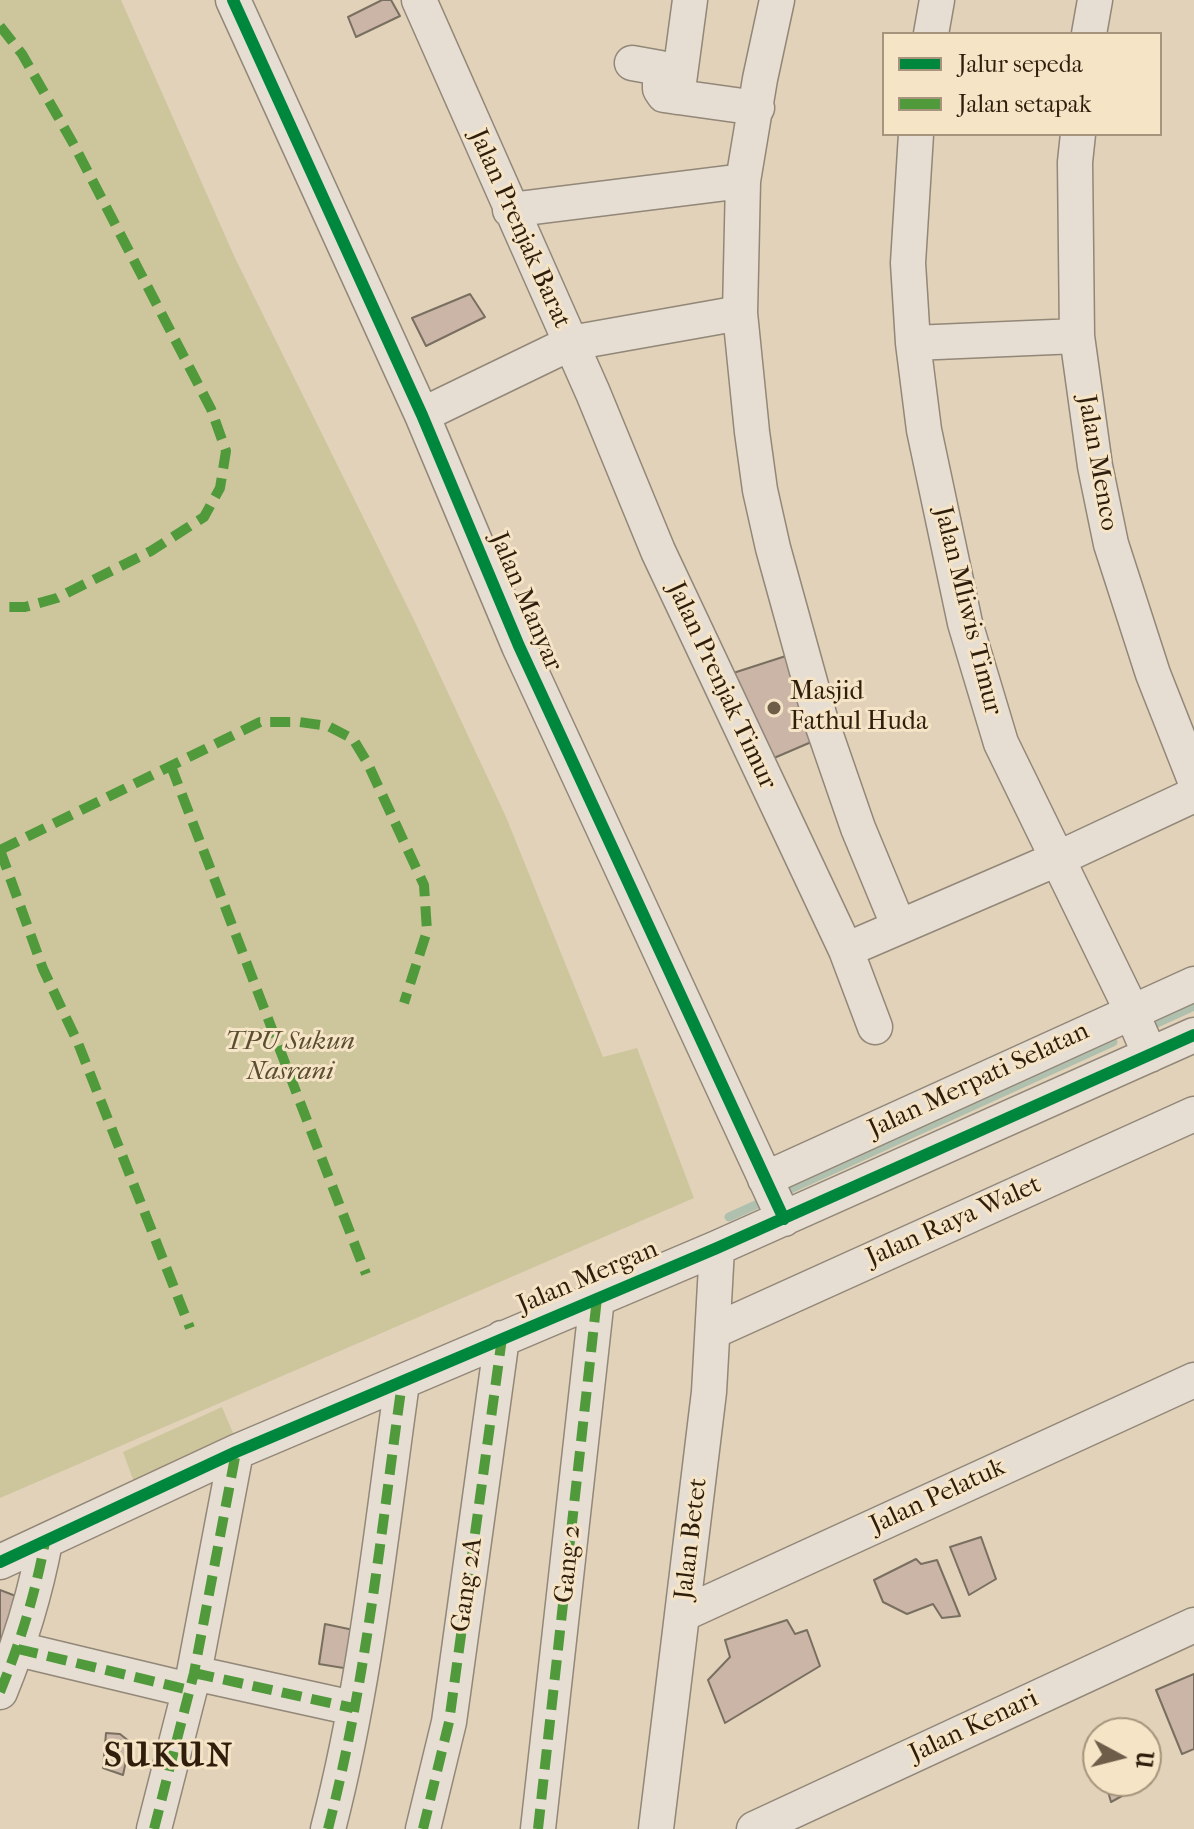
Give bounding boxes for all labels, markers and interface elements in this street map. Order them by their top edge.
legend [882,32,1162,136]
text: Jalur sepeda [958,50,1083,78]
text: Jalan setapak [958,90,1091,118]
street label: Jalan Prenjak Barat [461,125,577,333]
street label: Jalan Menco [1070,393,1124,533]
street label: Jalan Mliwis Timur [926,504,1008,718]
street label: Jalan Manyar [482,528,568,676]
street label: Jalan Prenjak Timur [659,577,783,795]
place label: Masjid Fathul Huda [790,677,928,738]
marker: Masjid Fathul Huda [765,699,783,717]
street label: Jalan Merpati Selatan [864,1016,1094,1146]
park label: TPU Sukun Nasrani [225,1027,355,1088]
street label: Jalan Raya Walet [862,1170,1046,1274]
street label: Jalan Mergan [513,1234,663,1322]
street label: Jalan Pelatuk [865,1452,1011,1542]
street label: Jalan Betet [669,1476,715,1602]
street label: Gang 2 [549,1523,589,1605]
street label: Gang 2A [446,1536,490,1634]
street label: Jalan Kenari [905,1684,1043,1770]
north arrow [1082,1717,1162,1797]
district label: SUKUN [104,1738,234,1778]
text: U [1130,1750,1158,1770]

